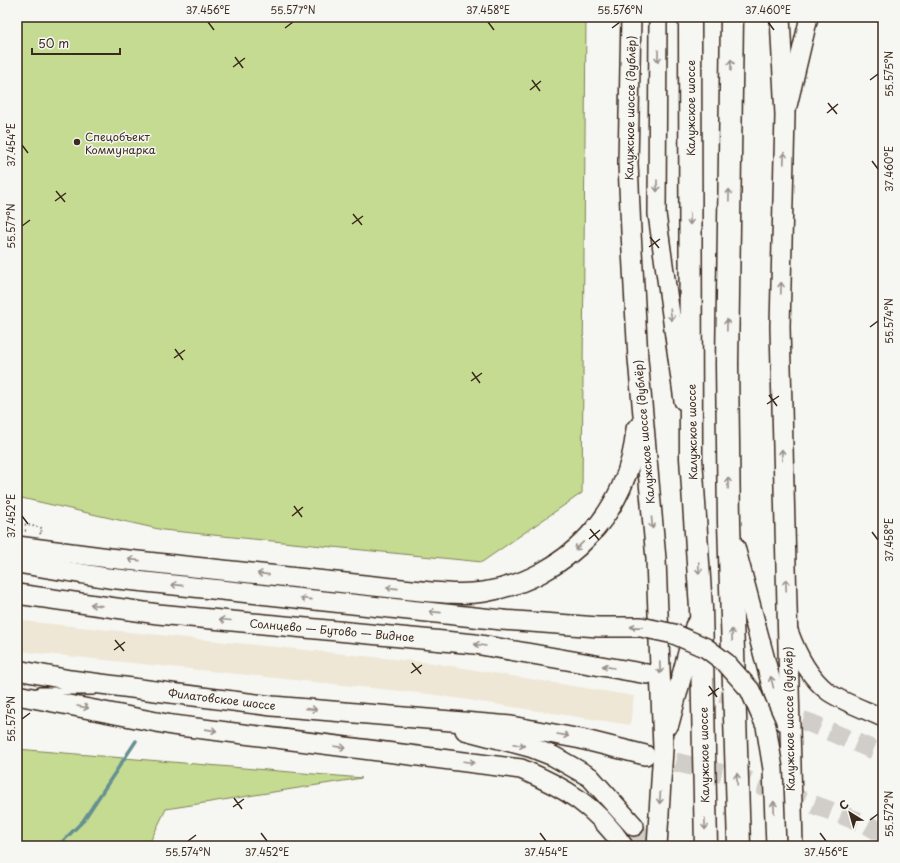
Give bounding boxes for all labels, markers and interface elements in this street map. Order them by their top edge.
text: 37.456°E [186,2,230,17]
text: 55.577°N [270,2,316,17]
text: 37.458°E [466,2,510,17]
text: 55.576°N [597,2,643,17]
text: 37.460°E [745,2,791,17]
scale bar [32,30,120,56]
text: 50 m [38,34,69,52]
street label: Калужское шоссе (дублёр) [620,35,640,181]
one-way arrow [654,49,662,62]
text: 55.575°N [881,51,896,97]
one-way arrow [728,59,735,72]
street label: Калужское шоссе [682,60,699,156]
text: 37.454°E [3,123,18,167]
place label: Спецобъект Коммунарка [85,128,156,158]
marker: Спецобъект Коммунарка [72,137,82,147]
text: 37.460°E [881,146,896,192]
one-way arrow [780,152,788,165]
one-way arrow [653,179,661,192]
one-way arrow [725,189,733,202]
text: 55.577°N [3,203,18,249]
one-way arrow [686,212,694,225]
one-way arrow [777,282,784,295]
text: 55.574°N [881,298,896,344]
one-way arrow [667,308,675,321]
one-way arrow [723,319,731,332]
street label: Калужское шоссе (дублёр) [629,359,659,505]
street label: Калужское шоссе [683,384,701,480]
one-way arrow [778,449,786,462]
one-way arrow [724,477,732,490]
text: 37.452°E [3,494,18,538]
one-way arrow [649,516,656,529]
text: 37.458°E [881,518,896,562]
one-way arrow [574,542,584,551]
one-way arrow [128,557,141,564]
one-way arrow [695,561,702,574]
one-way arrow [257,570,270,578]
one-way arrow [782,579,790,592]
one-way arrow [171,581,184,589]
one-way arrow [386,584,399,591]
one-way arrow [300,595,313,602]
one-way arrow [90,601,103,609]
one-way arrow [429,609,442,616]
street label: Солнцево — Бутово — Видное [249,614,415,646]
one-way arrow [219,617,232,624]
one-way arrow [630,624,643,631]
one-way arrow [728,629,736,642]
one-way arrow [474,641,487,649]
street label: Калужское шоссе (дублёр) [779,646,799,792]
one-way arrow [656,661,664,674]
one-way arrow [602,663,615,671]
one-way arrow [768,676,775,689]
street label: Филатовское шоссе [167,684,277,714]
text: 55.575°N [3,696,18,742]
one-way arrow [76,704,89,712]
one-way arrow [304,706,317,713]
street label: Калужское шоссе [695,707,713,803]
one-way arrow [204,726,217,734]
one-way arrow [556,732,569,740]
one-way arrow [512,741,525,749]
one-way arrow [333,743,346,751]
one-way arrow [462,758,475,766]
one-way arrow [733,773,740,786]
one-way arrow [656,791,663,804]
text: 55.572°N [881,791,896,837]
north arrow [830,793,870,833]
text: С [835,795,852,814]
one-way arrow [770,801,778,814]
one-way arrow [701,817,709,830]
text: 55.574°N [165,844,211,859]
text: 37.452°E [245,844,289,859]
text: 37.454°E [524,844,568,859]
text: 37.456°E [804,844,848,859]

